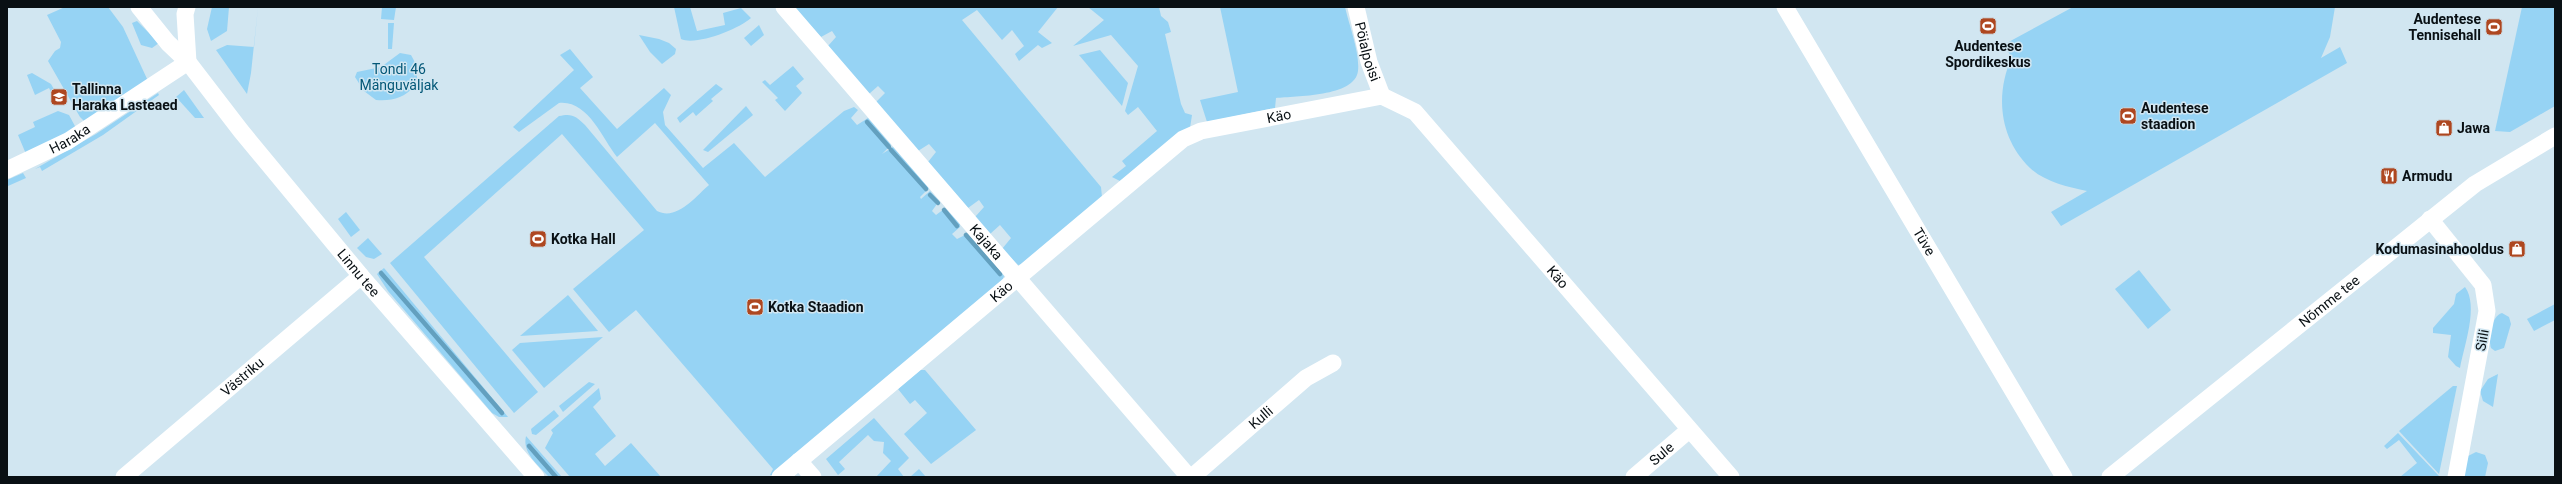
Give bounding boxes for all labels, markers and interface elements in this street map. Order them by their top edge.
place label: Audentese Tennisehall [2408,11,2481,43]
sports icon: Audentese Spordikeskus [1978,16,1998,36]
sports icon: Audentese Tennisehall [2484,17,2504,37]
street label: Pöialpoisi [1352,20,1384,84]
place label: Audentese Spordikeskus [1945,38,2031,70]
park label: Tondi 46 Mänguväljak [360,61,439,93]
place label: Tallinna Haraka Lasteaed [72,81,178,113]
school or university icon: Tallinna Haraka Lasteaed [49,87,69,107]
place label: Audentese staadion [2141,100,2209,132]
street label: Käo [1265,106,1292,126]
sports icon: Audentese staadion [2118,106,2138,126]
shop icon: Jawa [2434,118,2454,138]
place label: Jawa [2457,120,2491,136]
street label: Haraka [47,121,93,157]
restaurant icon: Armudu [2379,166,2399,186]
place label: Armudu [2402,168,2452,184]
street label: Kajaka [967,221,1006,263]
street label: Tüve [1910,225,1939,259]
sports icon: Kotka Hall [528,229,548,249]
place label: Kotka Hall [551,231,616,247]
shop icon: Kodumasinahooldus [2507,239,2527,259]
place label: Kodumasinahooldus [2376,241,2504,257]
street label: Linnu tee [334,246,383,300]
street label: Käo [1544,263,1572,292]
street label: Nõmme tee [2296,272,2363,330]
street label: Käo [987,277,1016,305]
sports icon: Kotka Staadion [745,297,765,317]
place label: Kotka Staadion [768,299,864,315]
street label: Siili [2472,328,2492,352]
street label: Västriku [218,354,267,399]
street label: Kulli [1245,403,1276,432]
street label: Sule [1646,439,1677,468]

